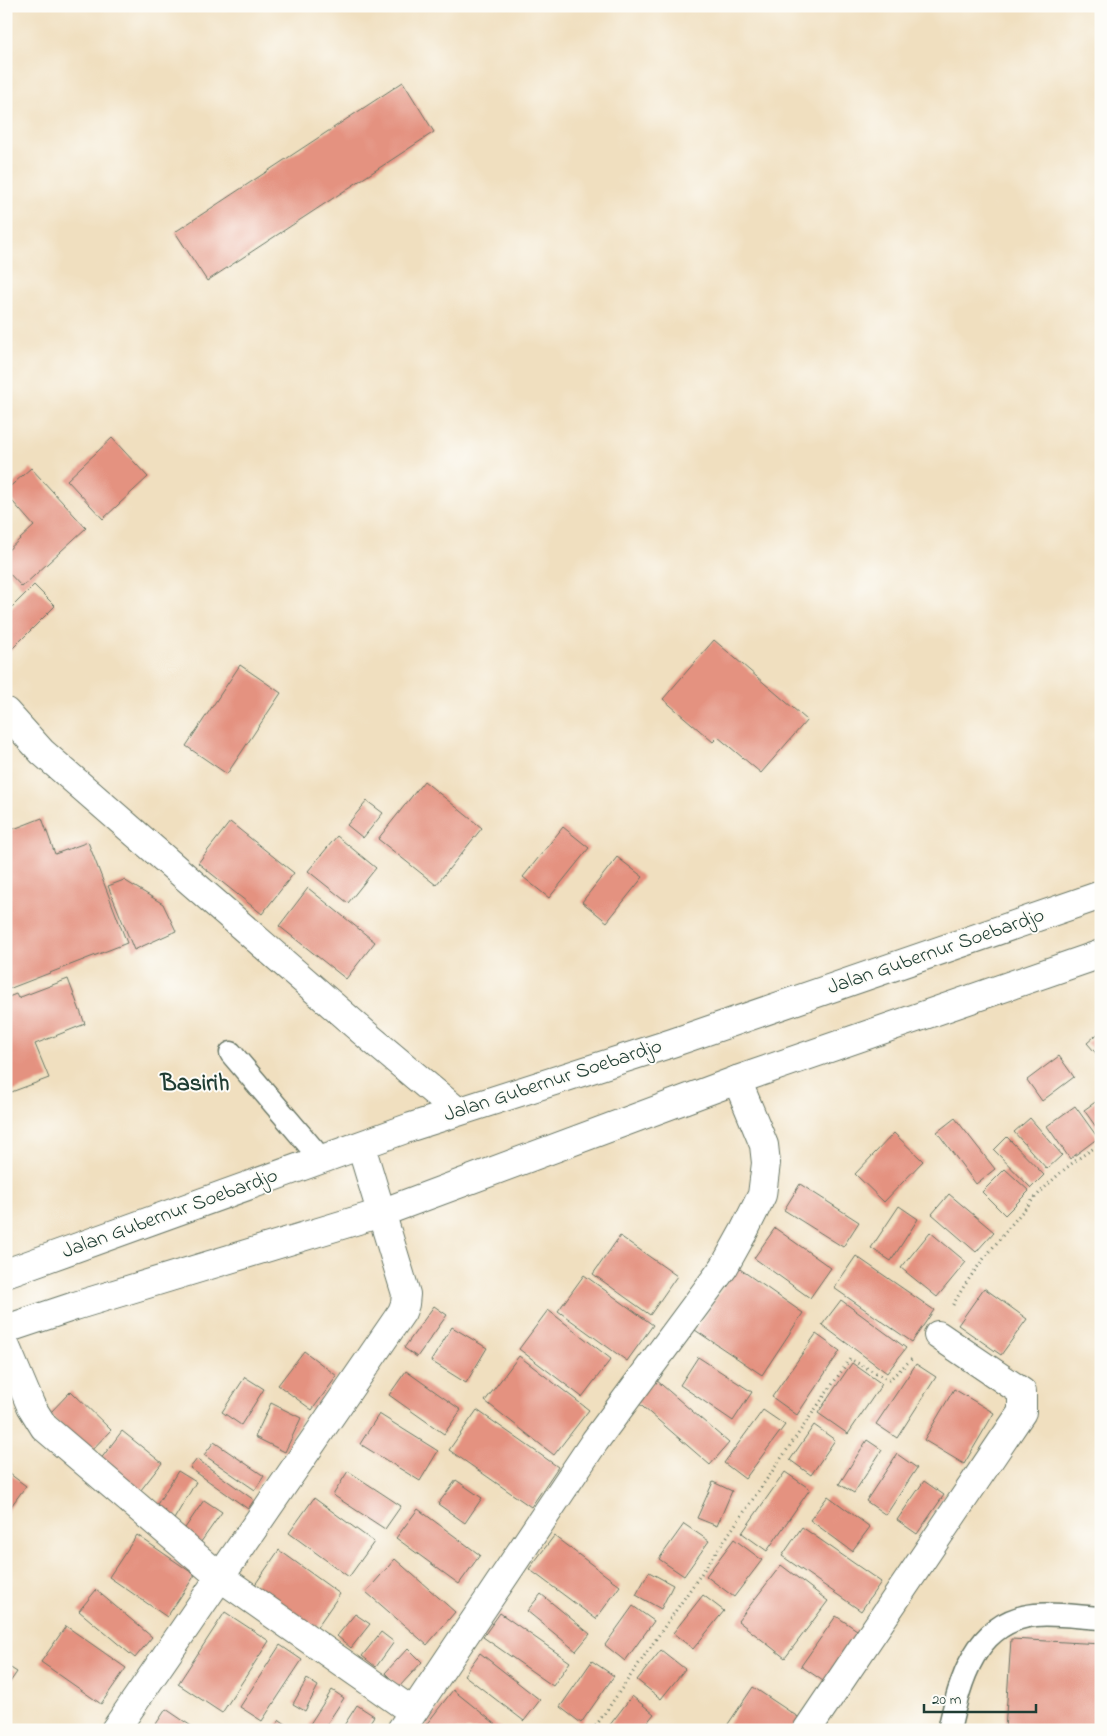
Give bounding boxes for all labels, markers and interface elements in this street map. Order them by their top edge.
street label: Jalan Gubernur Soebardjo [823,901,1049,1003]
street label: Jalan Gubernur Soebardjo [440,1031,666,1130]
district label: Basirih [160,1067,229,1102]
street label: Jalan Gubernur Soebardjo [58,1161,282,1267]
scale bar [924,1681,1037,1713]
text: 20 m [932,1689,962,1711]

